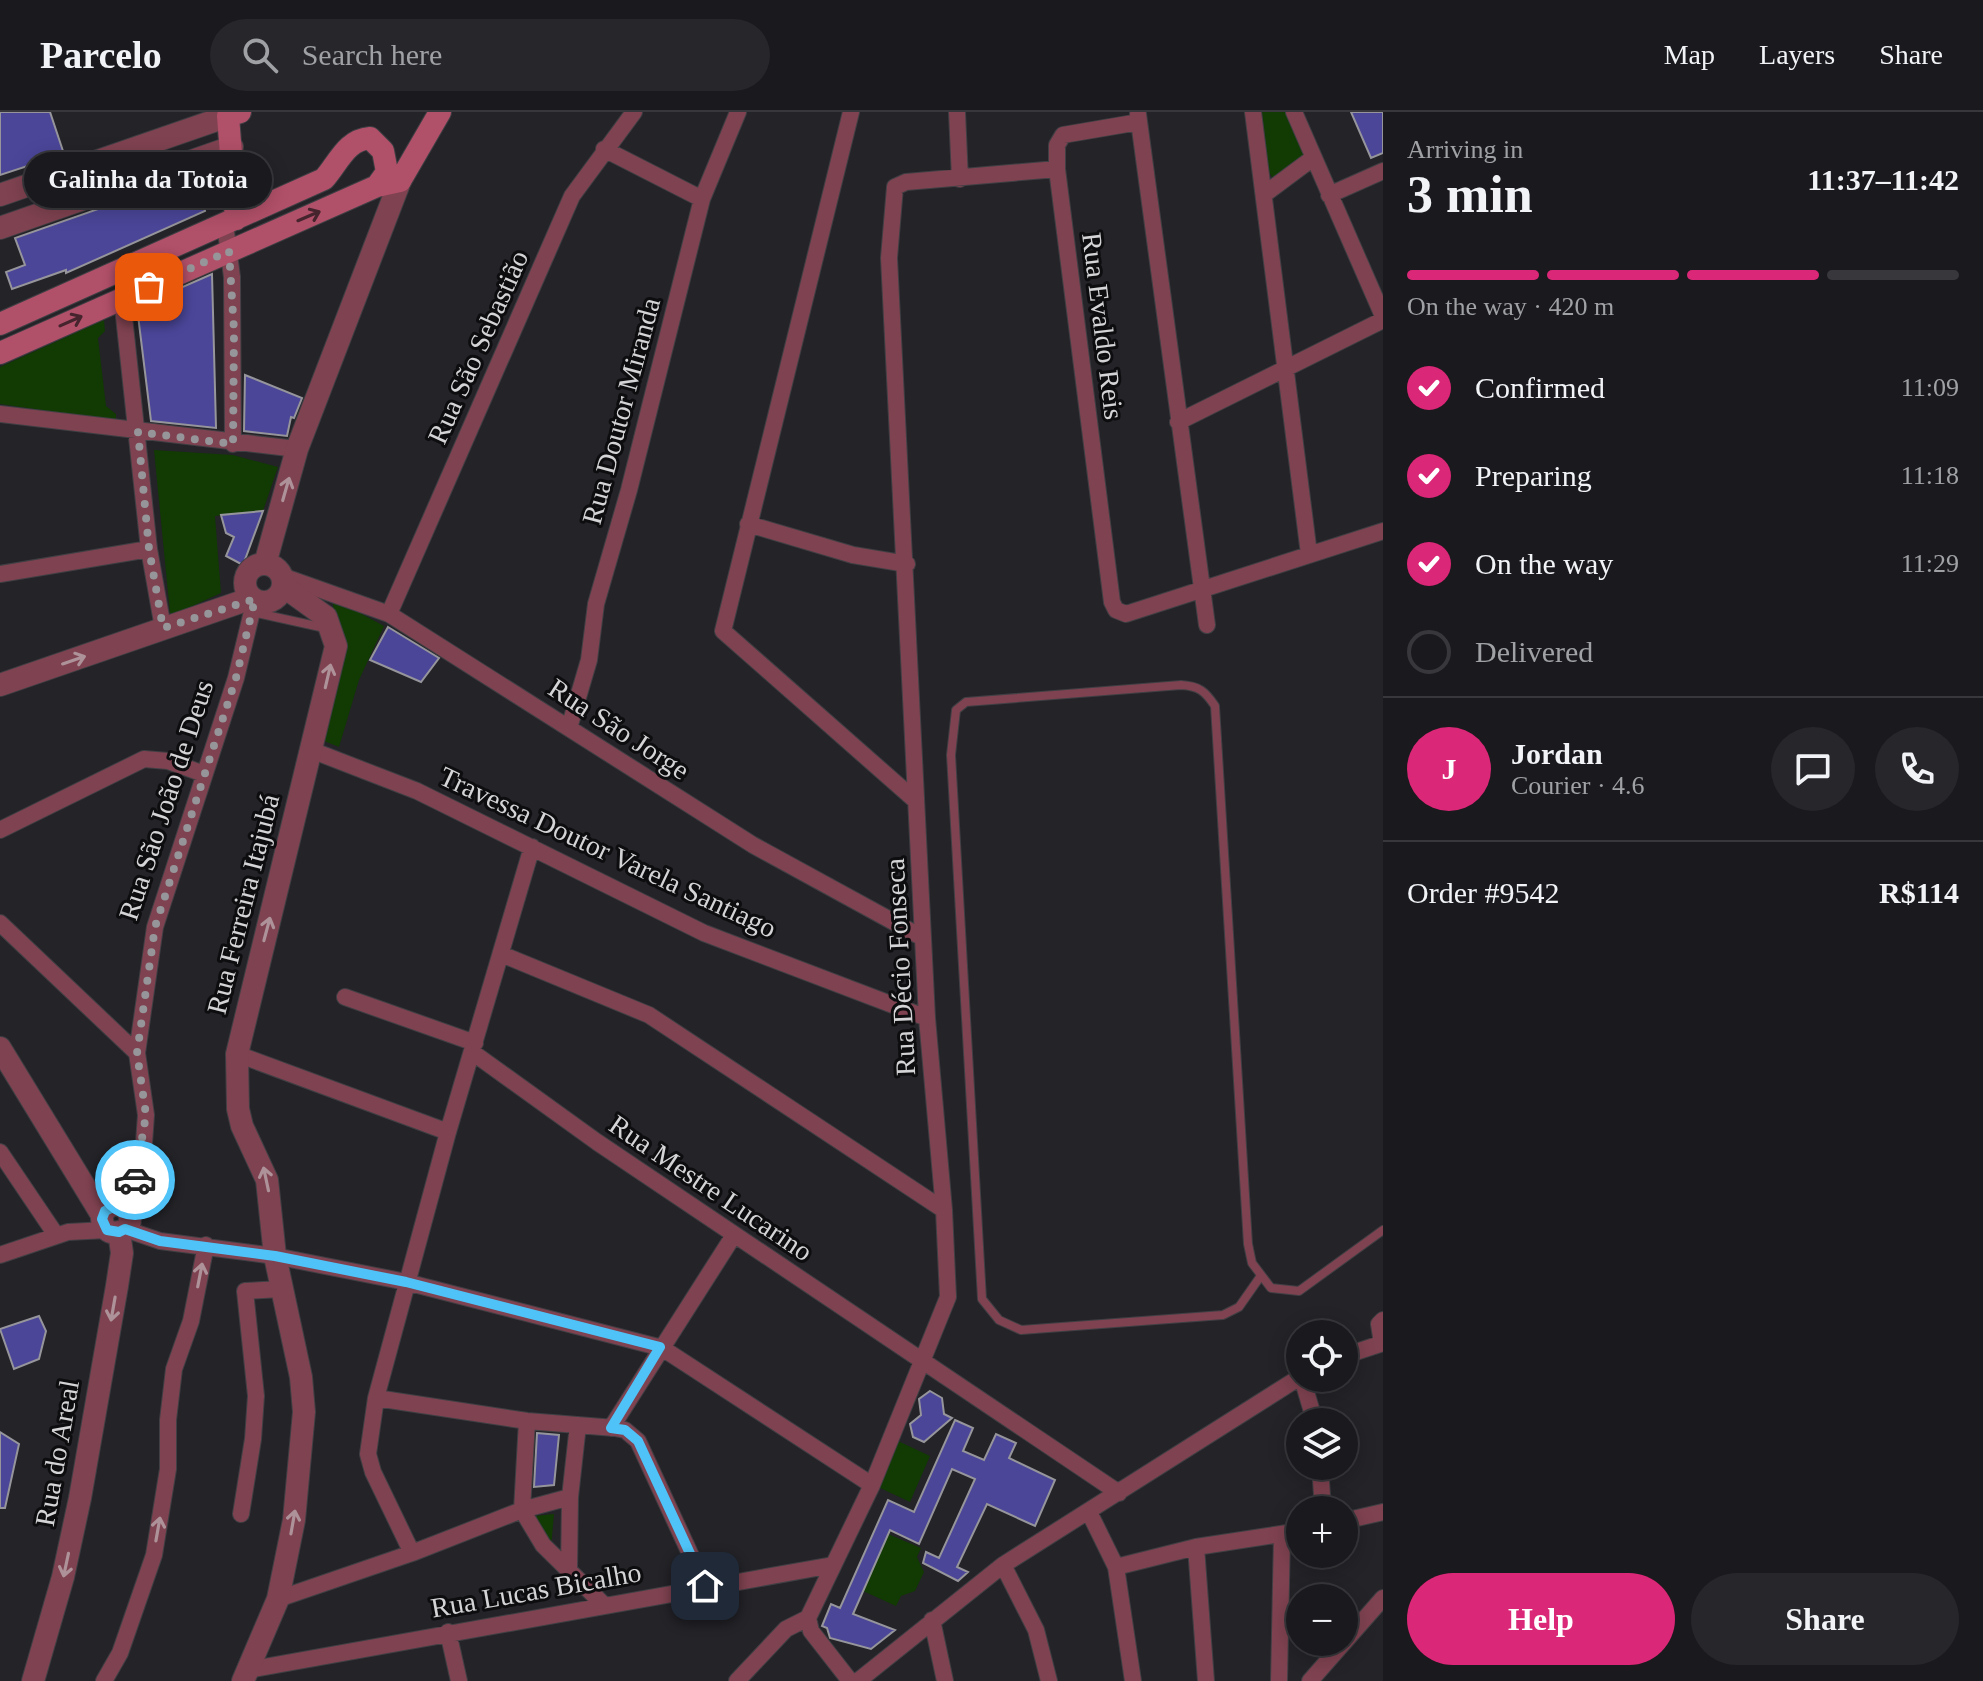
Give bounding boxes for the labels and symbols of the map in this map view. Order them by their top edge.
callout: Galinha da Totoia [25,151,273,207]
one-way arrow [296,208,321,223]
street label: Rua Evaldo Reis [1076,231,1130,421]
street label: Rua São Sebastião [421,245,535,449]
pin [115,253,183,321]
street label: Rua Doutor Miranda [576,294,666,528]
one-way arrow [58,313,83,328]
one-way arrow [279,476,294,502]
one-way arrow [61,651,86,666]
one-way arrow [322,664,337,689]
street label: Rua São Jorge [543,672,695,786]
street label: Rua São João de Deus [113,676,219,924]
street label: Travessa Doutor Varela Santiago [435,760,781,944]
street label: Rua Ferreira Itajubá [201,790,285,1017]
street label: Rua Décio Fonseca [879,857,921,1077]
one-way arrow [260,916,275,942]
street label: Rua Mestre Lucarino [604,1109,818,1267]
courier [95,1140,175,1220]
one-way arrow [258,1167,273,1192]
one-way arrow [193,1262,208,1288]
one-way arrow [105,1296,120,1321]
street label: Rua do Areal [29,1377,85,1528]
one-way arrow [286,1510,301,1535]
one-way arrow [151,1517,166,1542]
one-way arrow [58,1551,73,1577]
pin [671,1552,739,1620]
street label: Rua Lucas Bicalho [428,1556,644,1624]

